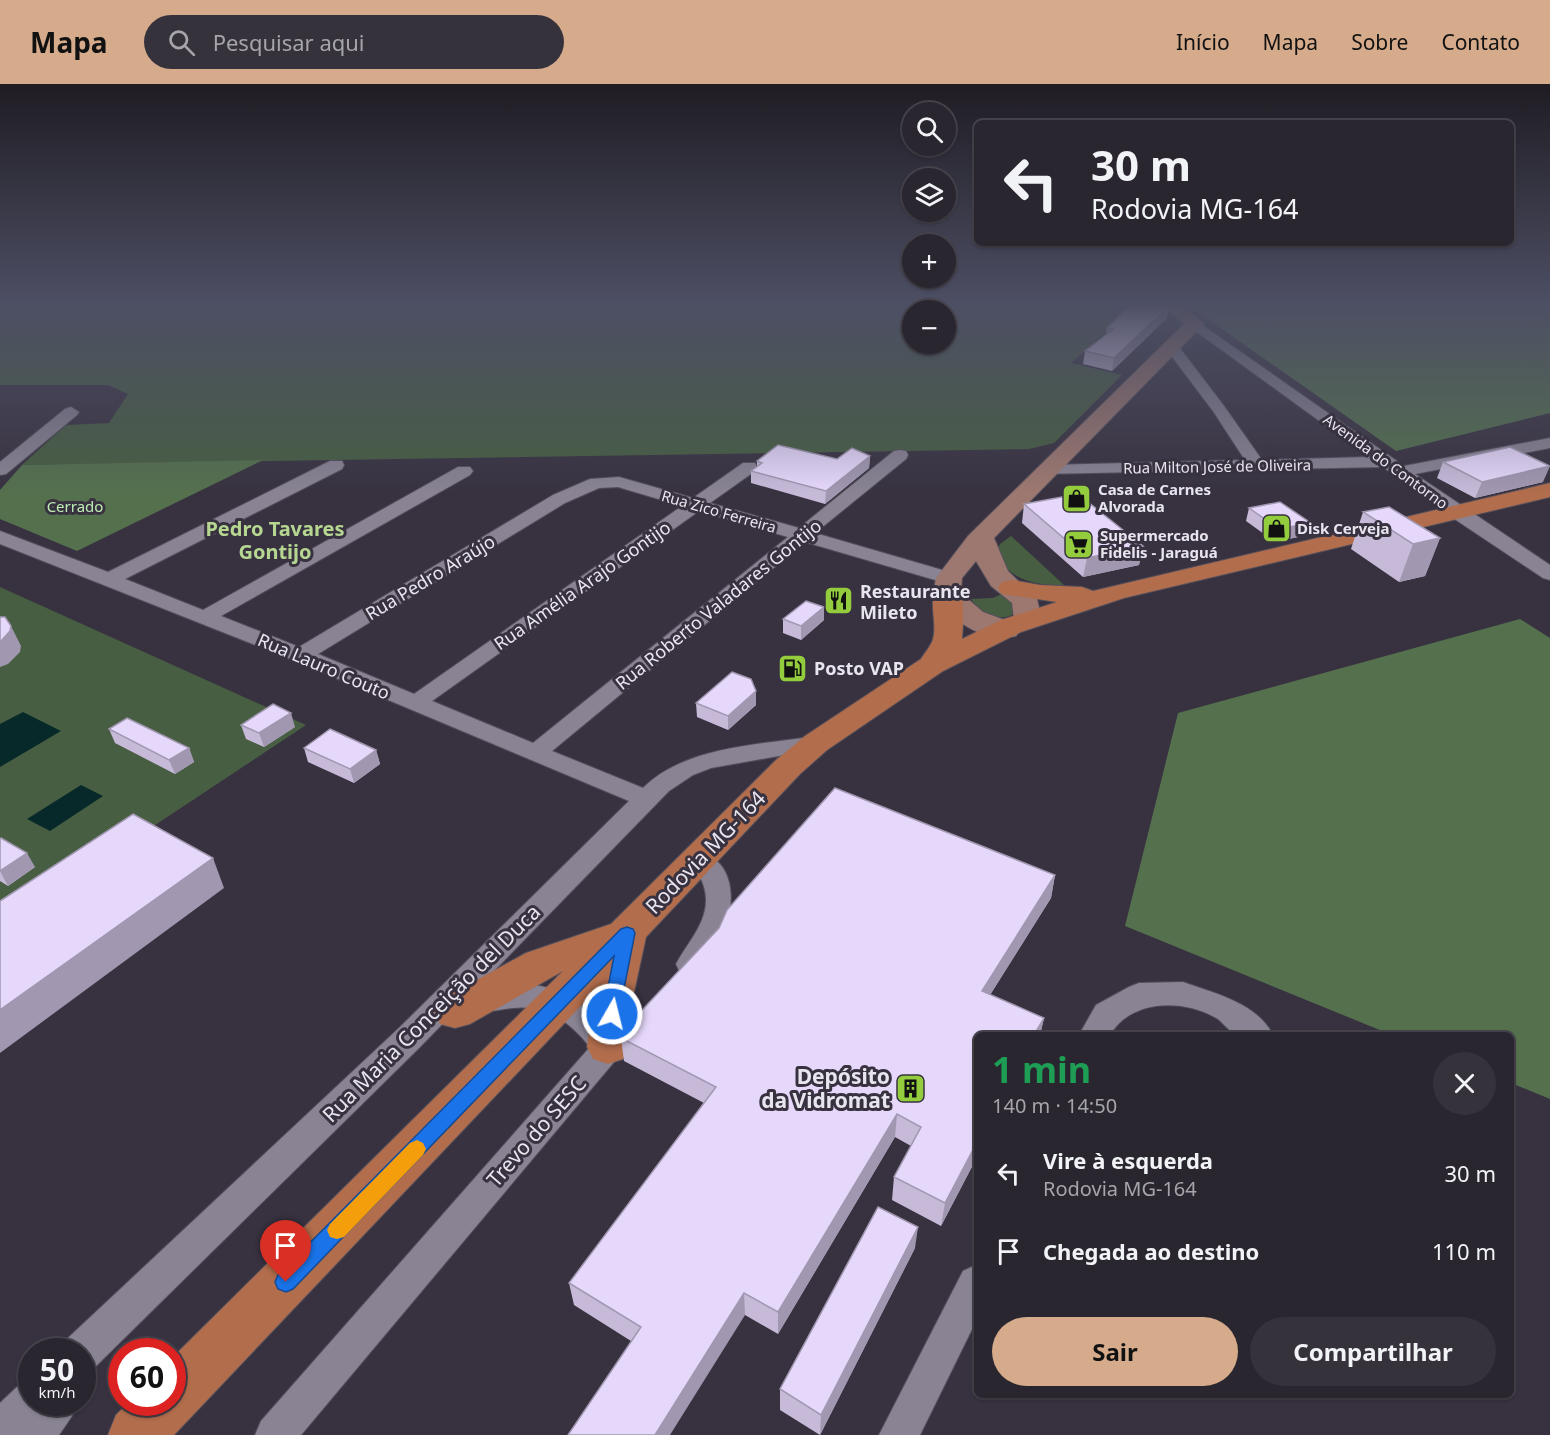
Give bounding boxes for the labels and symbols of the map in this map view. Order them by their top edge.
street label: Avenida do Contorno [1320,409,1452,513]
street label: Rua Milton José de Oliveira [1123,454,1311,478]
place label: Casa de Carnes Alvorada [1098,479,1211,516]
shop icon: Casa de Carnes Alvorada [1061,482,1093,514]
street label: Rua Zico Ferreira [659,485,779,537]
park label: Cerrado [47,496,103,516]
shop icon: Disk Cerveja [1260,512,1292,544]
street label: Rua Roberto Valadares Gontijo [610,513,826,695]
district label: Pedro Tavares Gontijo [205,515,345,565]
street label: Rua Amélia Arajo Gontijo [489,515,675,655]
place label: Disk Cerveja [1297,518,1389,538]
place label: Supermercado Fidelis - Jaraguá [1100,525,1218,562]
supermarket icon: Supermercado Fidelis - Jaraguá [1063,528,1095,560]
street label: Rua Pedro Araújo [361,529,499,625]
place label: Restaurante Mileto [860,579,971,624]
restaurant icon: Restaurante Mileto [823,585,855,617]
street label: Rua Lauro Couto [254,627,394,705]
fuel station icon: Posto VAP [777,652,809,684]
place label: Posto VAP [814,656,904,680]
street label: Rodovia MG-164 [639,784,771,920]
street label: Rua Maria Conceição del Duca [316,898,546,1128]
position arrow [580,982,644,1046]
place label: Depósito da Vidromat [761,1062,890,1114]
street label: Trevo do SESC [480,1070,592,1192]
building icon: Depósito da Vidromat [895,1072,927,1104]
pin [260,1220,311,1282]
speed limit sign: 60 [108,1338,186,1416]

